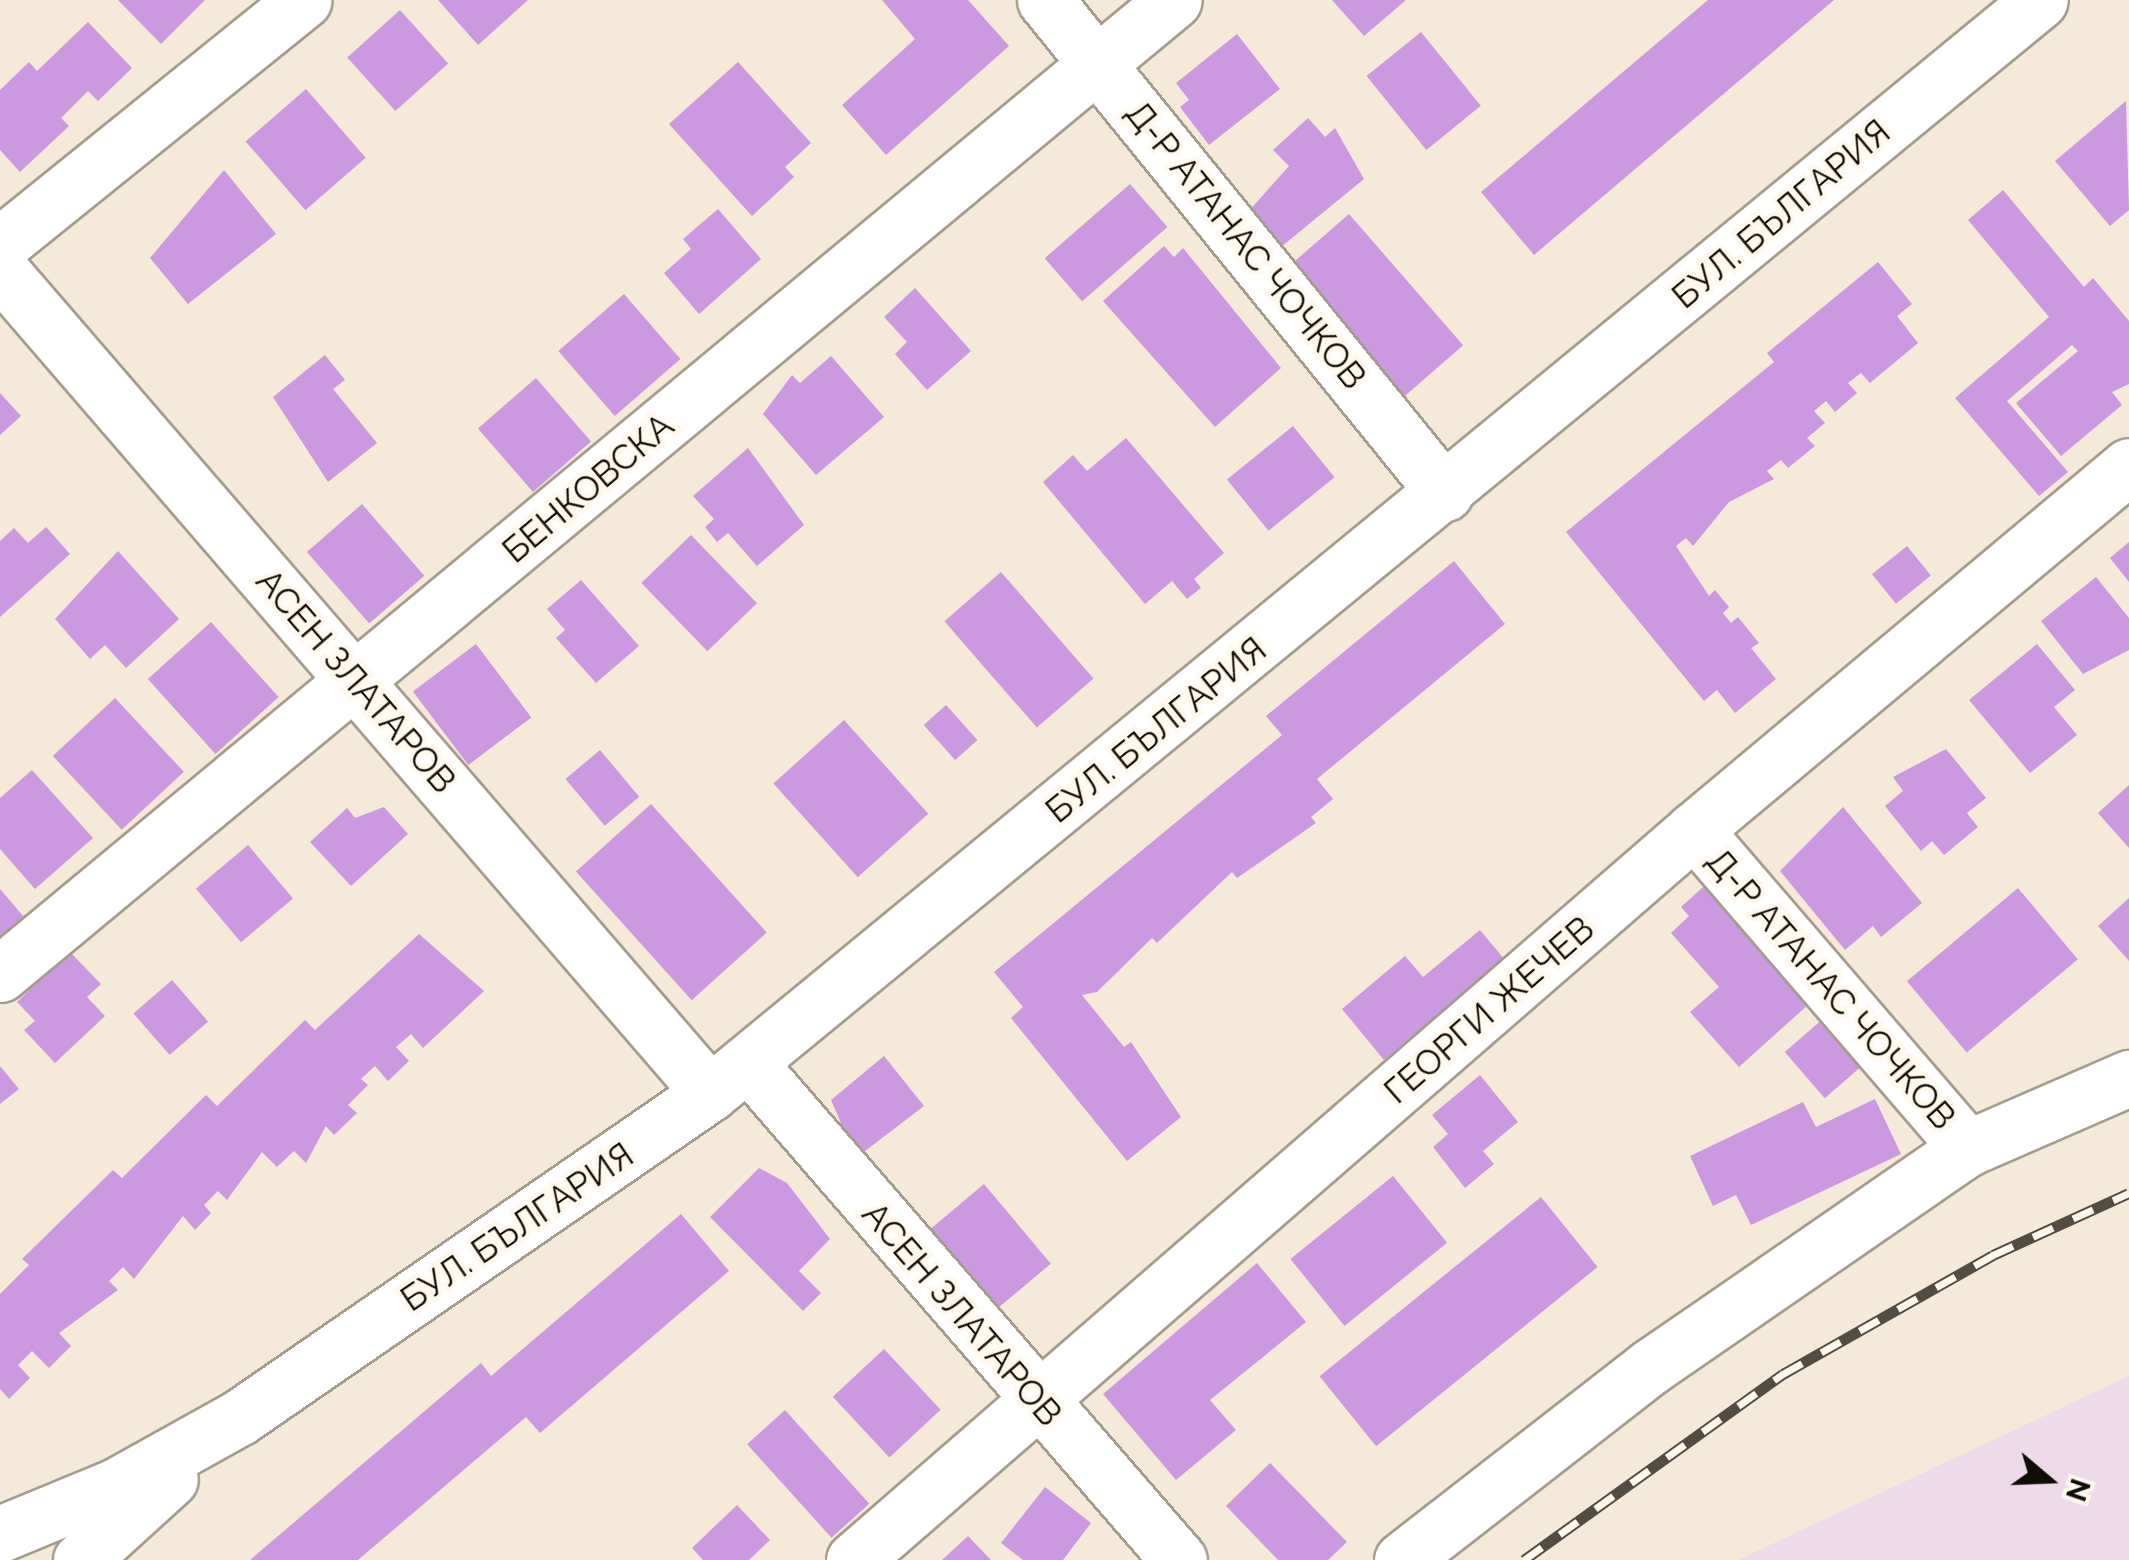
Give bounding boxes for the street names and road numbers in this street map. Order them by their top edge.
street label: Д-Р АТАНАС ЧОЧКОВ [1117,92,1375,398]
street label: БУЛ. БЪЛГАРИЯ [1664,111,1898,317]
street label: БЕНКОВСКА [494,404,682,572]
street label: АСЕН ЗЛАТАРОВ [247,561,465,801]
street label: БУЛ. БЪЛГАРИЯ [1037,628,1275,832]
street label: Д-Р АТАНАС ЧОЧКОВ [1697,840,1965,1138]
street label: ГЕОРГИ ЖЕЧЕВ [1376,908,1602,1112]
street label: БУЛ. БЪЛГАРИЯ [393,1134,641,1320]
street label: АСЕН ЗЛАТАРОВ [853,1194,1071,1434]

